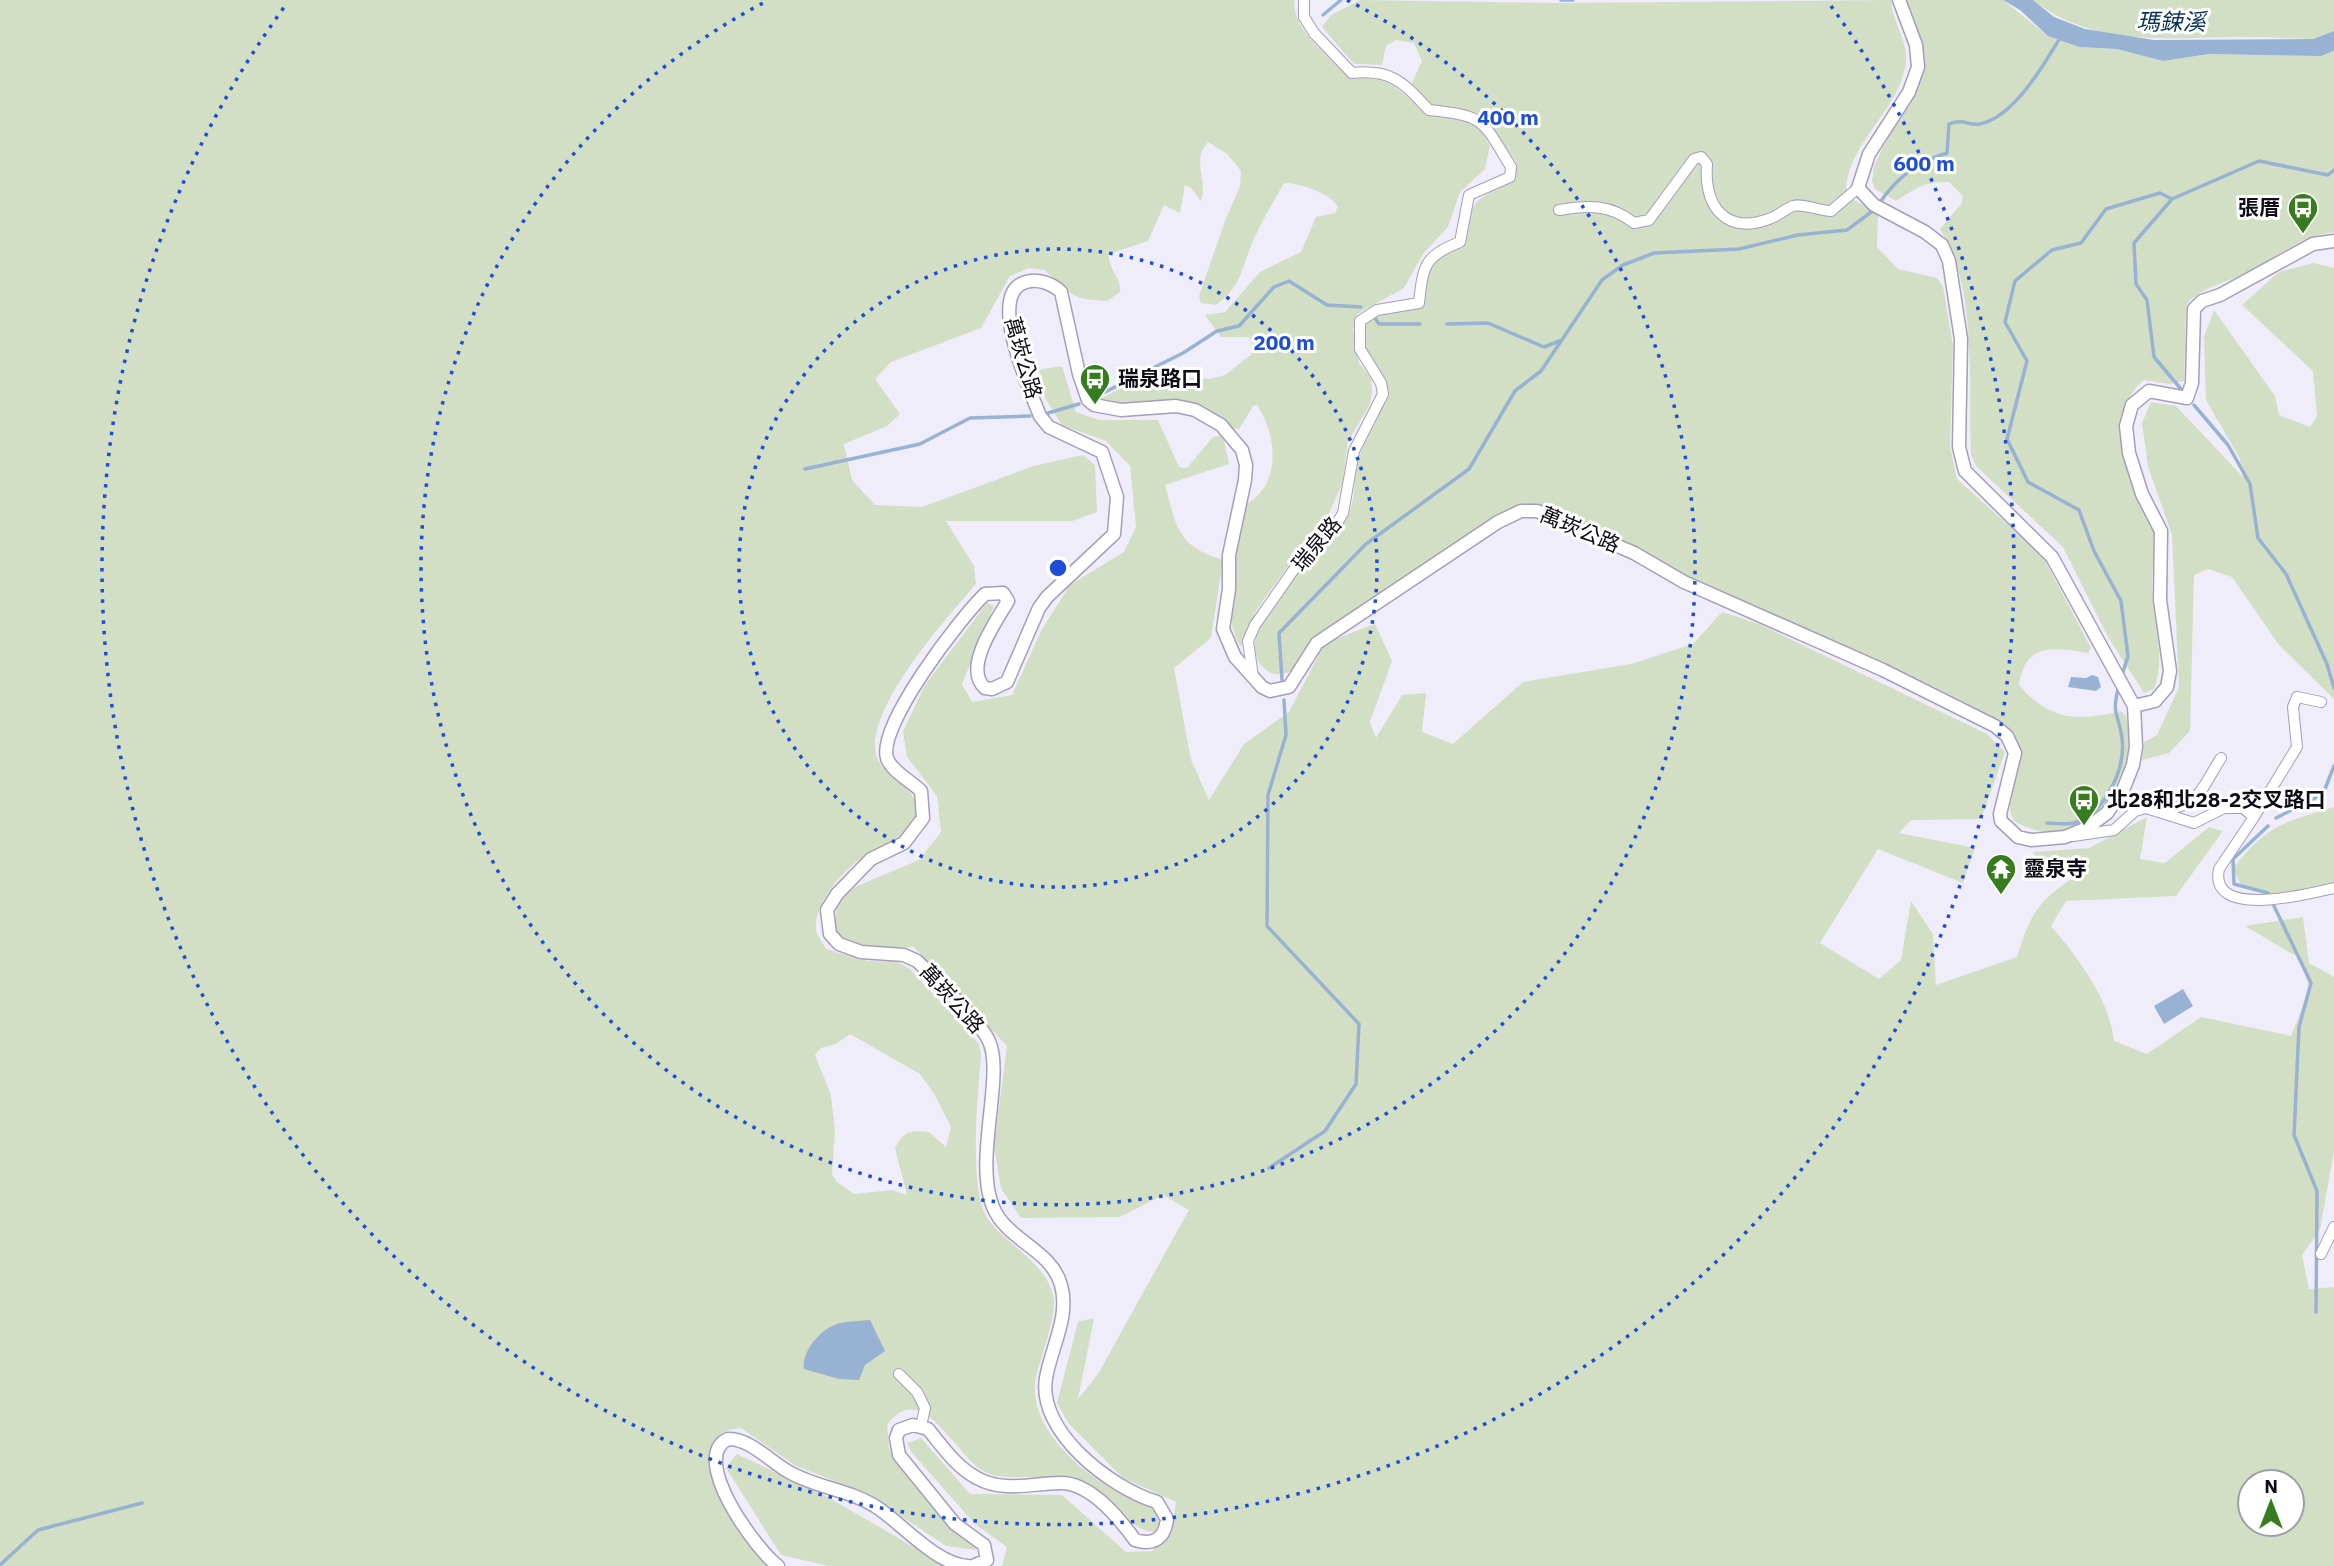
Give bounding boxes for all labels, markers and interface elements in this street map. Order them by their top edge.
water label: 瑪鋉溪 [2137,6,2209,36]
text: 400 m [1477,103,1539,131]
text: 600 m [1893,149,1955,177]
bus stop icon: 張厝 [2286,191,2320,235]
place label: 張厝 [2238,193,2280,221]
street label: 萬崁公路 [999,313,1049,402]
text: 200 m [1253,328,1315,356]
bus stop icon: 瑞泉路口 [1078,362,1112,406]
place label: 瑞泉路口 [1118,364,1202,392]
street label: 萬崁公路 [1536,500,1625,558]
street label: 瑞泉路 [1285,510,1347,576]
centre of rings [1046,556,1070,580]
bus stop icon: 北28和北28-2交叉路口 [2067,783,2101,827]
place label: 北28和北28-2交叉路口 [2107,785,2325,813]
temple icon: 靈泉寺 [1984,852,2018,896]
place label: 靈泉寺 [2024,854,2087,882]
street label: 萬崁公路 [914,958,991,1039]
north arrow [2236,1468,2306,1538]
text: N [2264,1474,2278,1498]

